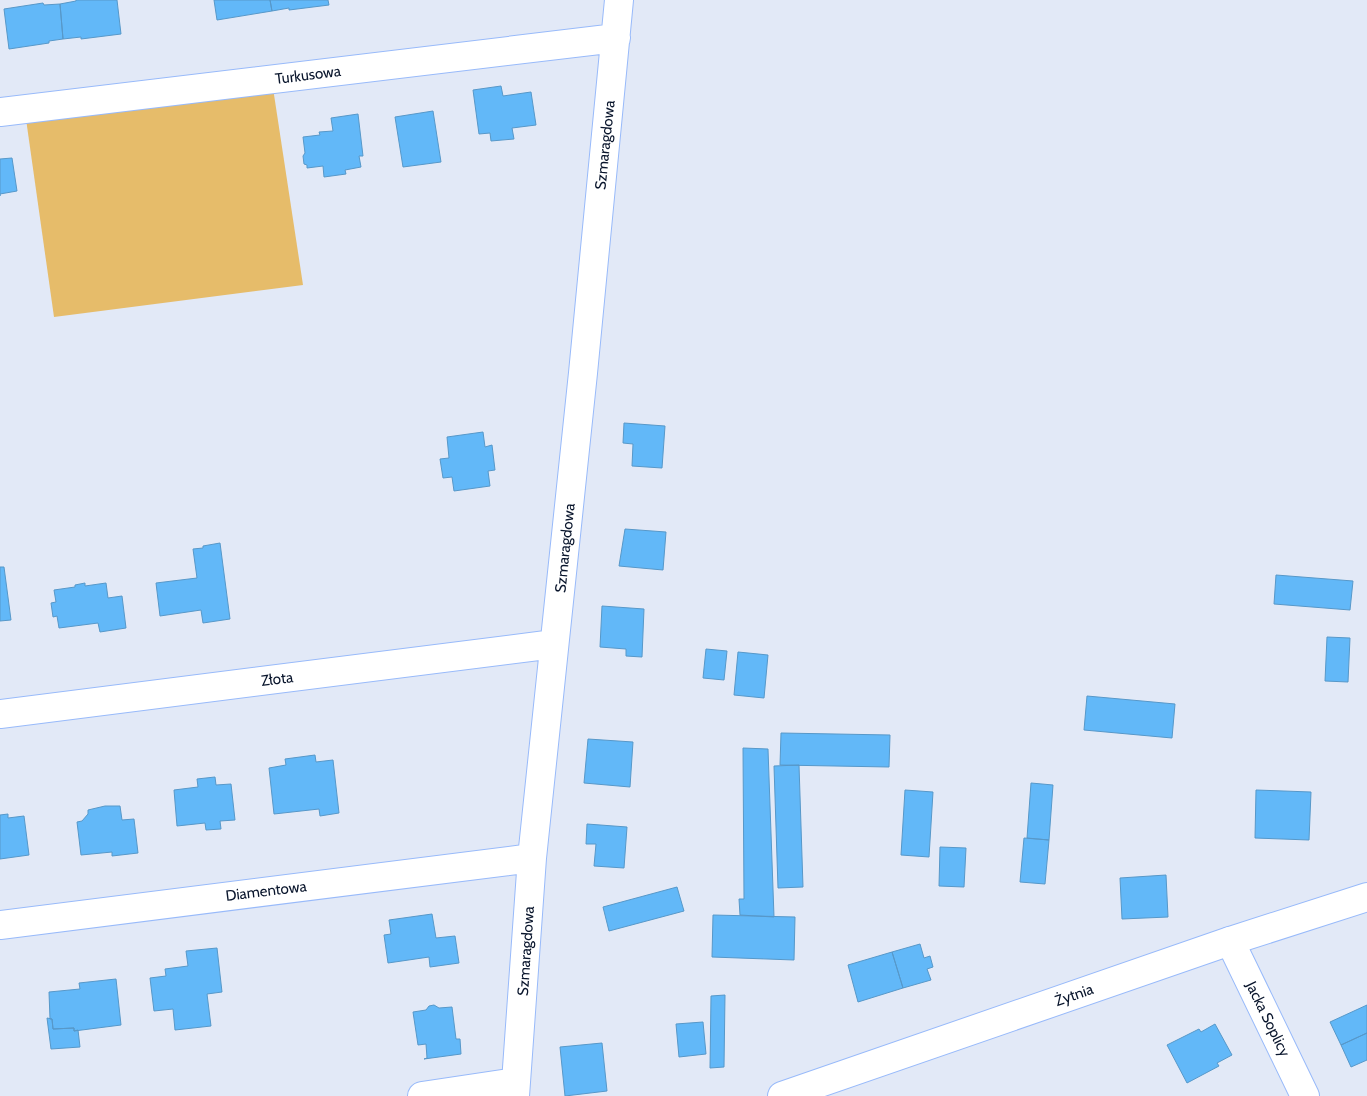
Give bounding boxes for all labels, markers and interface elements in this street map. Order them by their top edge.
street label: Turkusowa [274,62,343,88]
street label: Szmaragdowa [591,99,619,191]
street label: Szmaragdowa [551,502,579,594]
street label: Złota [260,668,295,690]
street label: Diamentowa [224,877,308,905]
street label: Szmaragdowa [514,905,538,996]
street label: Jacka Soplicy [1242,978,1294,1060]
street label: Żytnia [1052,979,1096,1010]

